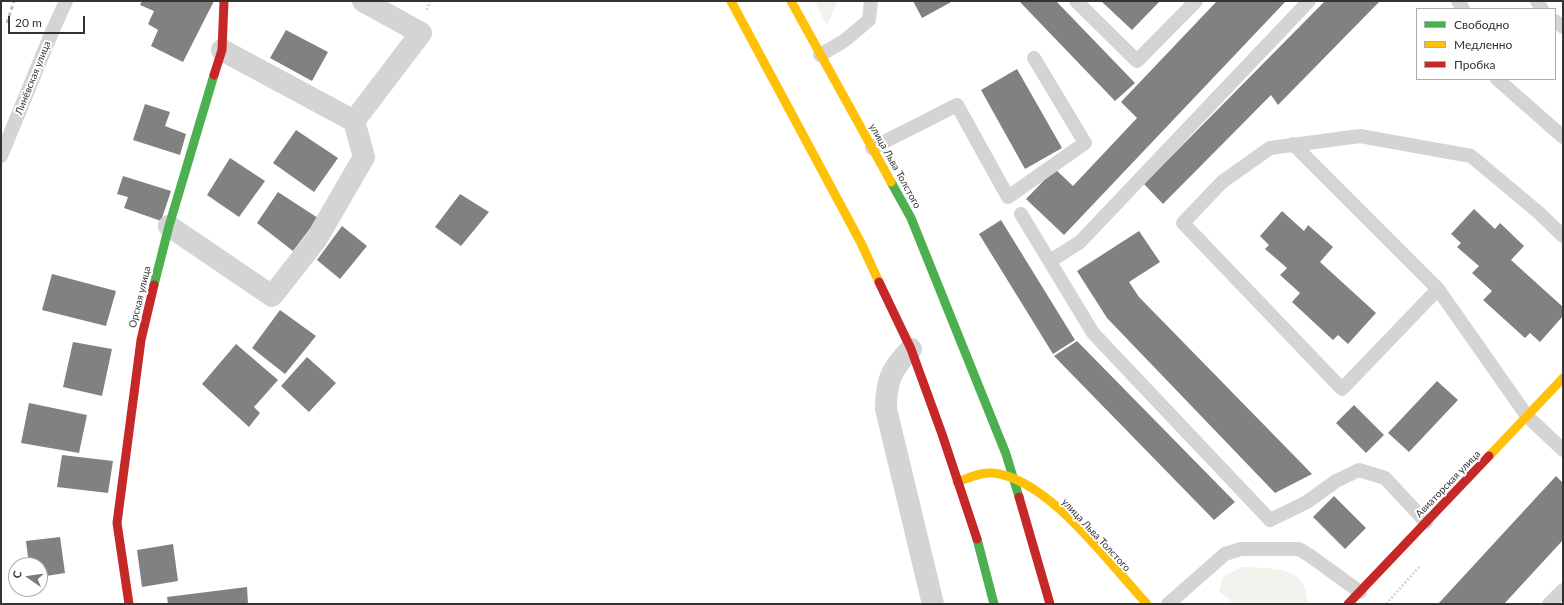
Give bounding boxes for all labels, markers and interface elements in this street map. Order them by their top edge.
scale bar [10,8,87,34]
legend [1416,8,1556,80]
text: 20 m [15,15,42,30]
text: Свободно [1454,17,1509,32]
text: Медленно [1454,37,1512,52]
street label: Линёвская улица [13,39,53,117]
text: Пробка [1454,57,1495,72]
street label: улица Льва Толстого [867,121,923,211]
street label: Орская улица [127,265,153,329]
street label: Авиаторская улица [1413,448,1483,520]
street label: улица Льва Толстого [1059,496,1133,574]
north arrow [8,557,48,597]
text: С [10,569,24,579]

